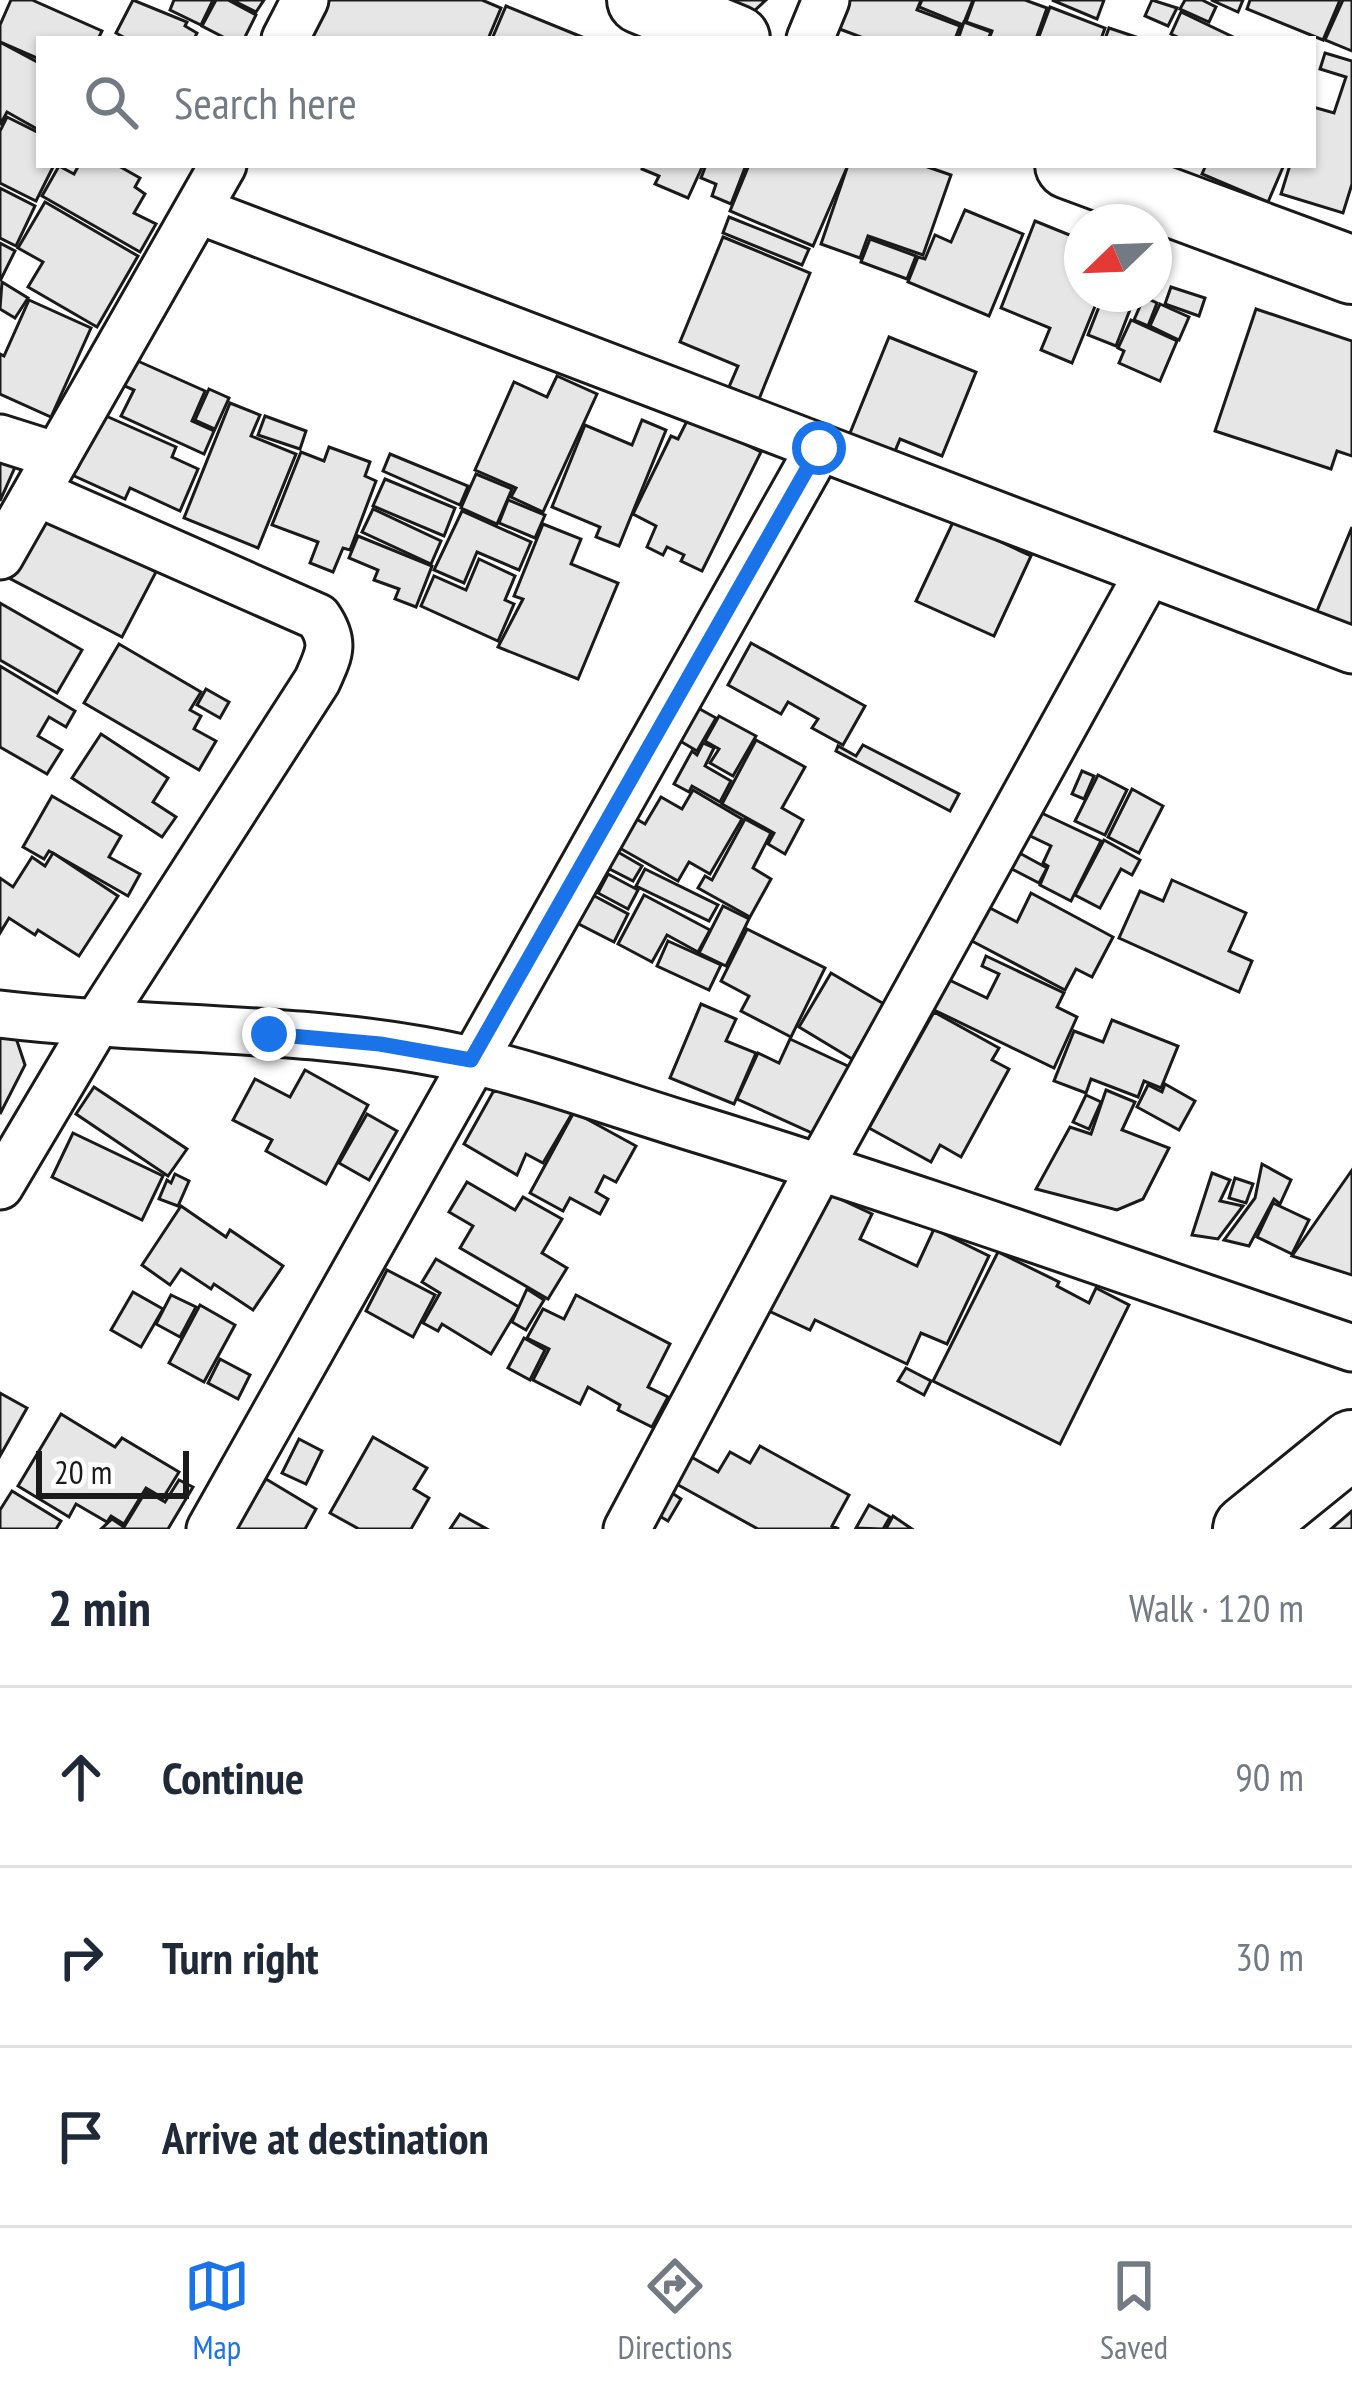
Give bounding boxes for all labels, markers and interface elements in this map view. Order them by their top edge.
search box [36,36,1316,168]
icon: search [78,69,144,135]
text: Search here [174,73,357,131]
north arrow [1064,204,1172,312]
route start [792,421,846,475]
route end [242,1007,296,1061]
scale bar [36,1445,189,1498]
text: 20 m [54,1450,112,1493]
text: 2 min [48,1574,151,1640]
text: Walk · 120 m [1129,1582,1304,1633]
icon: ahead [48,1744,114,1810]
text: Continue [162,1748,304,1806]
text: 90 m [1235,1751,1304,1802]
icon: right [48,1924,114,1990]
text: Turn right [162,1928,319,1986]
text: 30 m [1235,1931,1304,1982]
icon: arrive [48,2104,114,2170]
text: Arrive at destination [162,2108,489,2166]
tab: Map [184,2253,250,2368]
tab: Directions [618,2253,732,2368]
tab: Saved [1100,2253,1168,2368]

